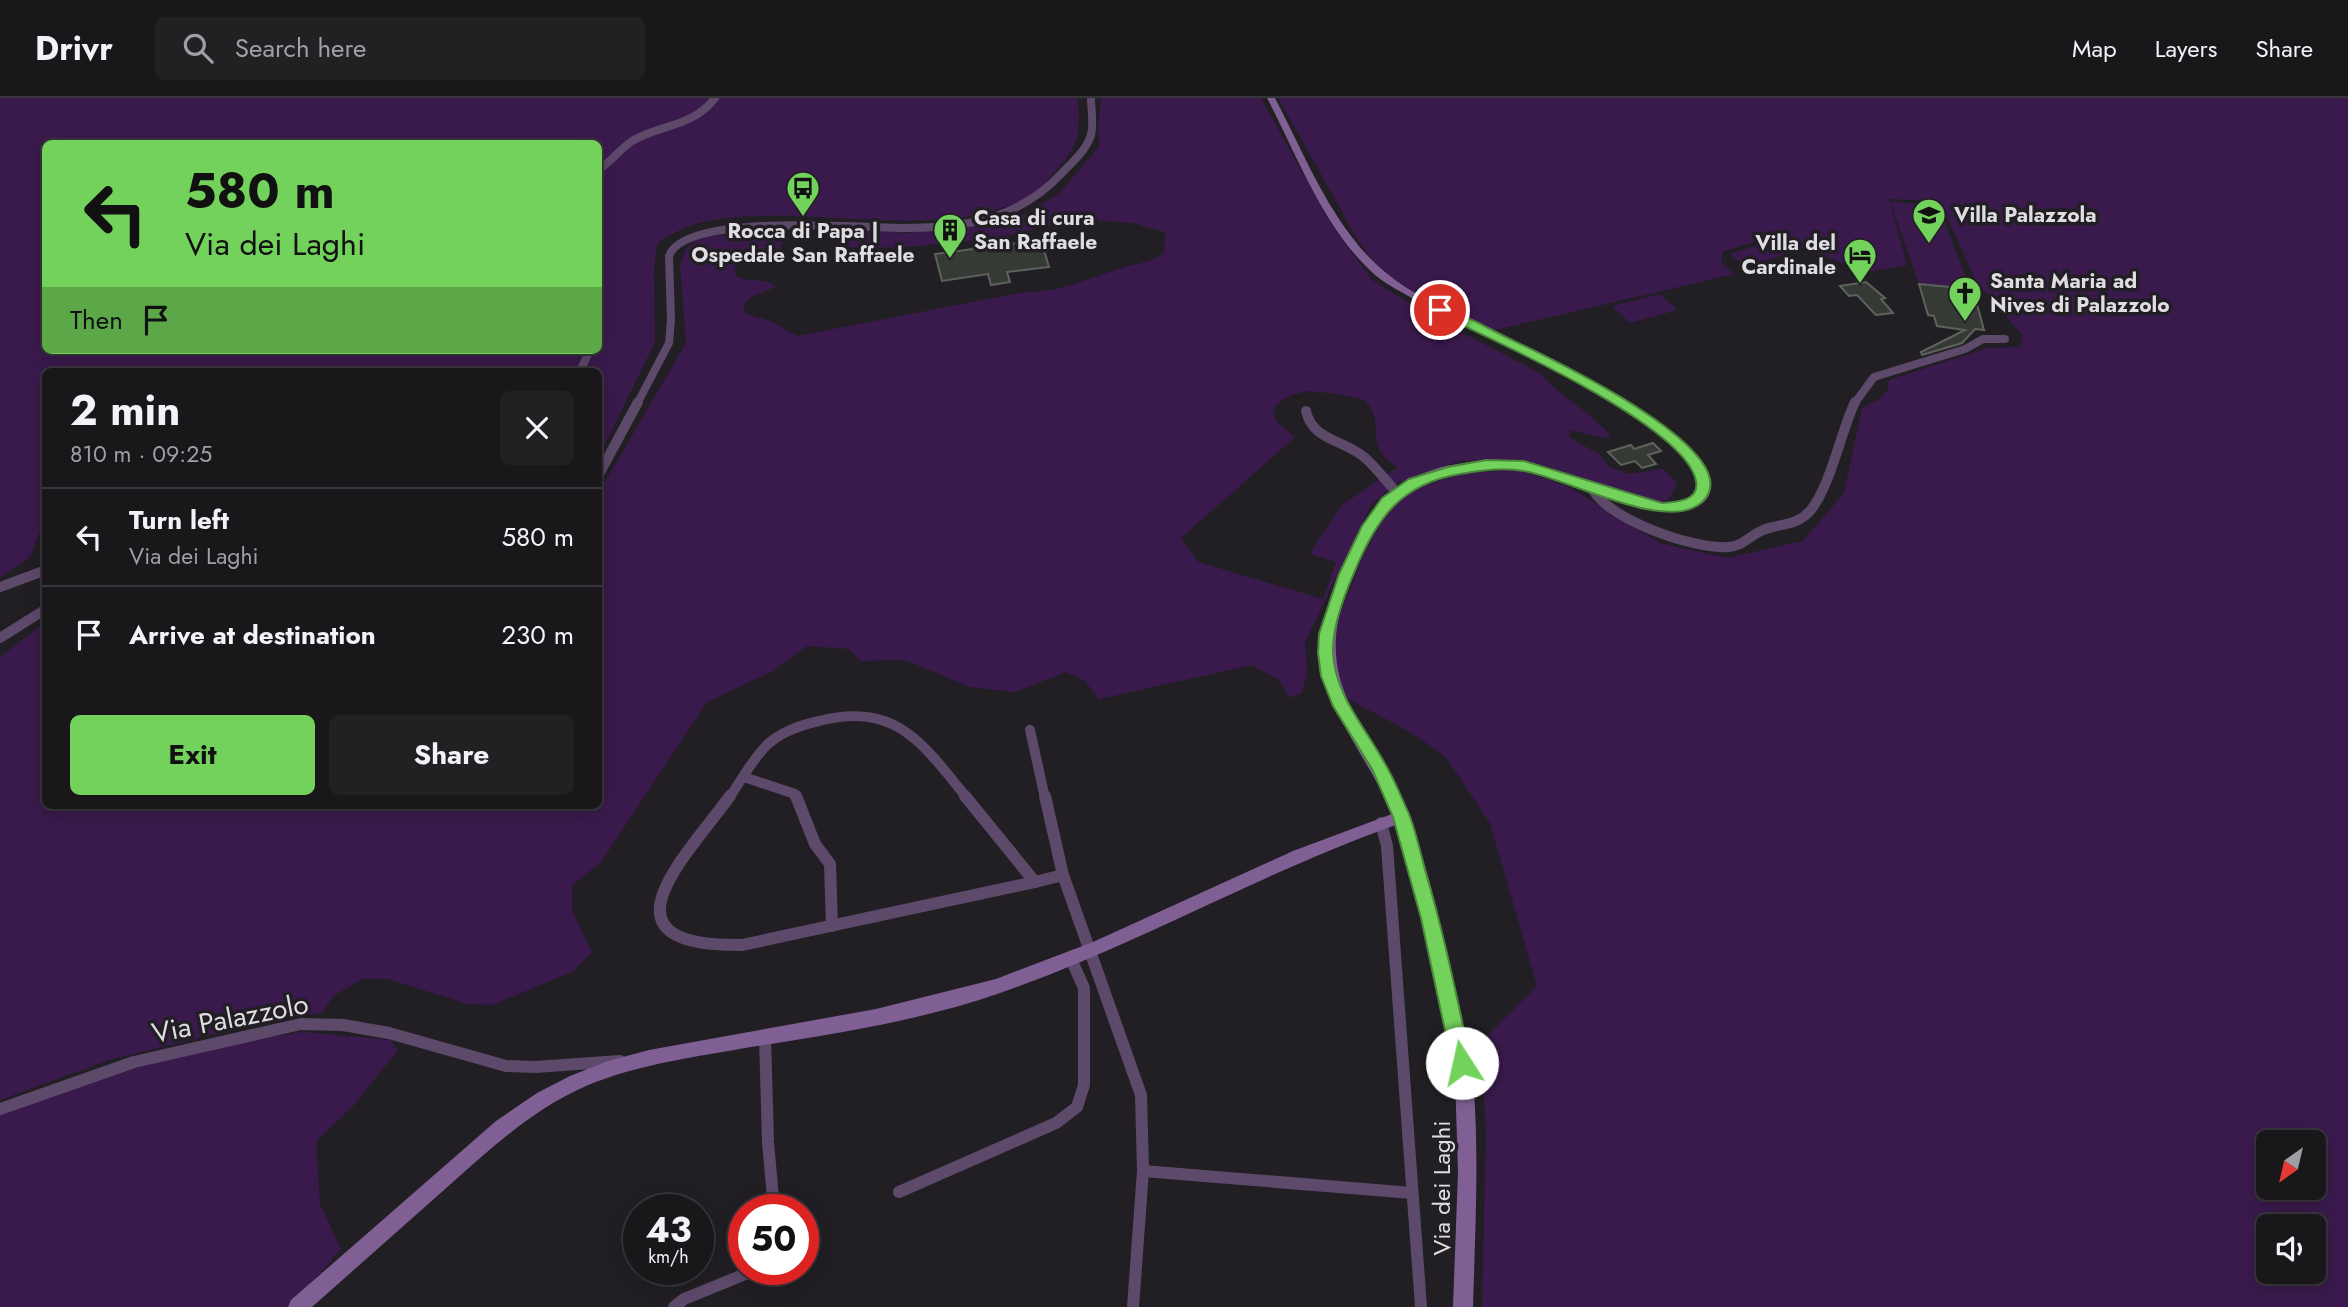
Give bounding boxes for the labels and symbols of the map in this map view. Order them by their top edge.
bus stop icon: Rocca di Papa | Ospedale San Raffaele [784,169,822,218]
school or university icon: Villa Palazzola [1910,196,1948,245]
place label: Villa Palazzola [1953,200,2097,230]
place label: Casa di cura San Raffaele [974,203,1097,257]
building icon: Casa di cura San Raffaele [931,211,969,260]
place label: Rocca di Papa | Ospedale San Raffaele [691,216,915,270]
place label: Villa del Cardinale [1741,228,1836,282]
hotel icon: Villa del Cardinale [1841,236,1879,285]
place label: Santa Maria ad Nives di Palazzolo [1990,266,2170,320]
church icon: Santa Maria ad Nives di Palazzolo [1946,274,1984,323]
pin [1410,280,1470,340]
street label: Via Palazzolo [148,983,312,1054]
position arrow [1425,1026,1499,1100]
street label: Via dei Laghi [1424,1120,1459,1256]
north arrow [2256,1130,2326,1200]
speed limit sign: 50 [728,1194,819,1285]

